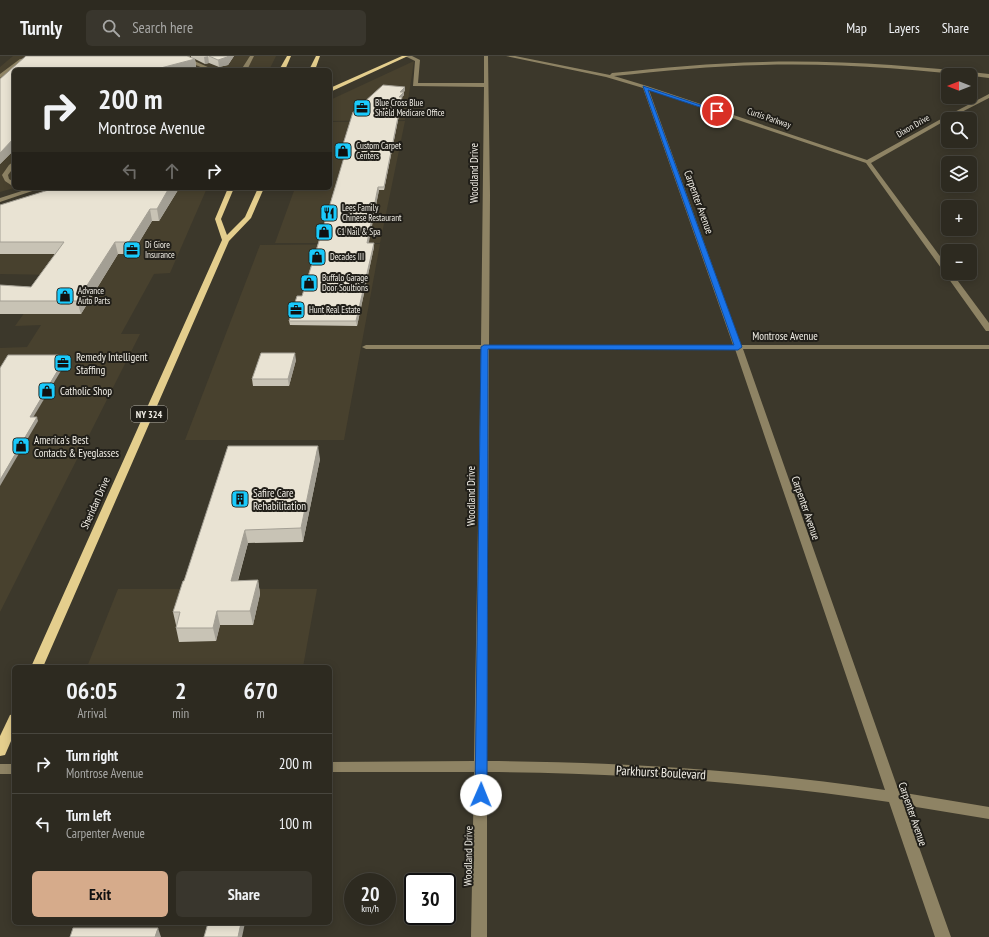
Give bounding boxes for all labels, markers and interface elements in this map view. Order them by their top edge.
search box [86,10,366,46]
text: Turnly [20,16,62,40]
icon: search [100,17,122,39]
text: Search here [132,18,193,37]
text: Map [846,19,867,37]
text: Layers [889,19,920,37]
text: Share [942,19,969,37]
north arrow [941,68,977,104]
map controls [941,68,977,280]
text: 200 m [98,80,162,117]
icon: right [32,84,84,136]
pin [700,94,734,128]
place label: Blue Cross Blue Shield Medicare Office [375,97,445,118]
office icon: Blue Cross Blue Shield Medicare Office [352,98,372,118]
icon: arrive [706,100,728,122]
street label: Curtis Parkway [746,105,793,130]
street label: Dixon Drive [894,112,931,139]
button: search [941,112,977,148]
text: Montrose Avenue [98,116,205,139]
place label: Custom Carpet Centers [356,140,402,161]
shop icon: Custom Carpet Centers [333,141,353,161]
street label: Woodland Drive [467,142,481,203]
button: layers [941,156,977,192]
icon: left [119,160,141,182]
icon: ahead [161,160,183,182]
icon: right [203,160,225,182]
street label: Carpenter Avenue [681,168,717,236]
button: + [941,200,977,236]
place label: Lees Family Chinese Restaurant [342,202,402,223]
restaurant icon: Lees Family Chinese Restaurant [319,203,339,223]
shop icon: C1 Nail & Spa [314,222,334,242]
place label: C1 Nail & Spa [337,226,381,237]
place label: Di Giore Insurance [145,239,175,260]
office icon: Di Giore Insurance [122,240,142,260]
button: − [941,244,977,280]
shop icon: Decades III [307,247,327,267]
place label: Decades III [330,251,364,262]
place label: Buffalo Garage Door Soultions [322,272,368,293]
shop icon: Buffalo Garage Door Soultions [299,273,319,293]
place label: Advance Auto Parts [78,285,110,306]
shop icon: Advance Auto Parts [55,286,75,306]
office icon: Hunt Real Estate [286,300,306,320]
place label: Hunt Real Estate [309,304,361,315]
street label: Montrose Avenue [752,329,818,343]
place label: Remedy Intelligent Staffing [76,350,148,377]
office icon: Remedy Intelligent Staffing [53,353,73,373]
shop icon: Catholic Shop [37,381,57,401]
place label: Catholic Shop [60,384,112,398]
road number: NY 324 [131,406,167,422]
place label: America's Best Contacts & Eyeglasses [34,433,119,460]
shop icon: America's Best Contacts & Eyeglasses [11,436,31,456]
street label: Woodland Drive [464,465,478,526]
street label: Sheridan Drive [77,474,113,531]
street label: Carpenter Avenue [789,474,824,542]
place label: Safire Care Rehabilitation [253,486,306,513]
building icon: Safire Care Rehabilitation [230,489,250,509]
text: 06:05 [66,675,118,706]
text: 2 [175,675,186,706]
text: 670 [243,675,278,706]
text: Arrival [77,705,107,722]
text: min [172,705,189,722]
text: m [256,705,265,722]
text: Turn right [66,746,118,765]
icon: right [32,753,54,775]
text: 200 m [279,754,312,773]
street label: Parkhurst Boulevard [616,762,706,783]
text: Montrose Avenue [66,765,143,782]
position arrow [460,774,502,816]
street label: Carpenter Avenue [896,780,931,848]
text: Turn left [66,806,111,825]
icon: left [32,813,54,835]
text: 100 m [279,814,312,833]
text: Carpenter Avenue [66,825,145,842]
street label: Woodland Drive [460,825,476,886]
button: Exit [32,871,168,917]
button: Share [176,871,312,917]
speed limit sign: 30 [404,873,456,925]
text: 20 [360,881,380,907]
text: km/h [361,902,379,915]

